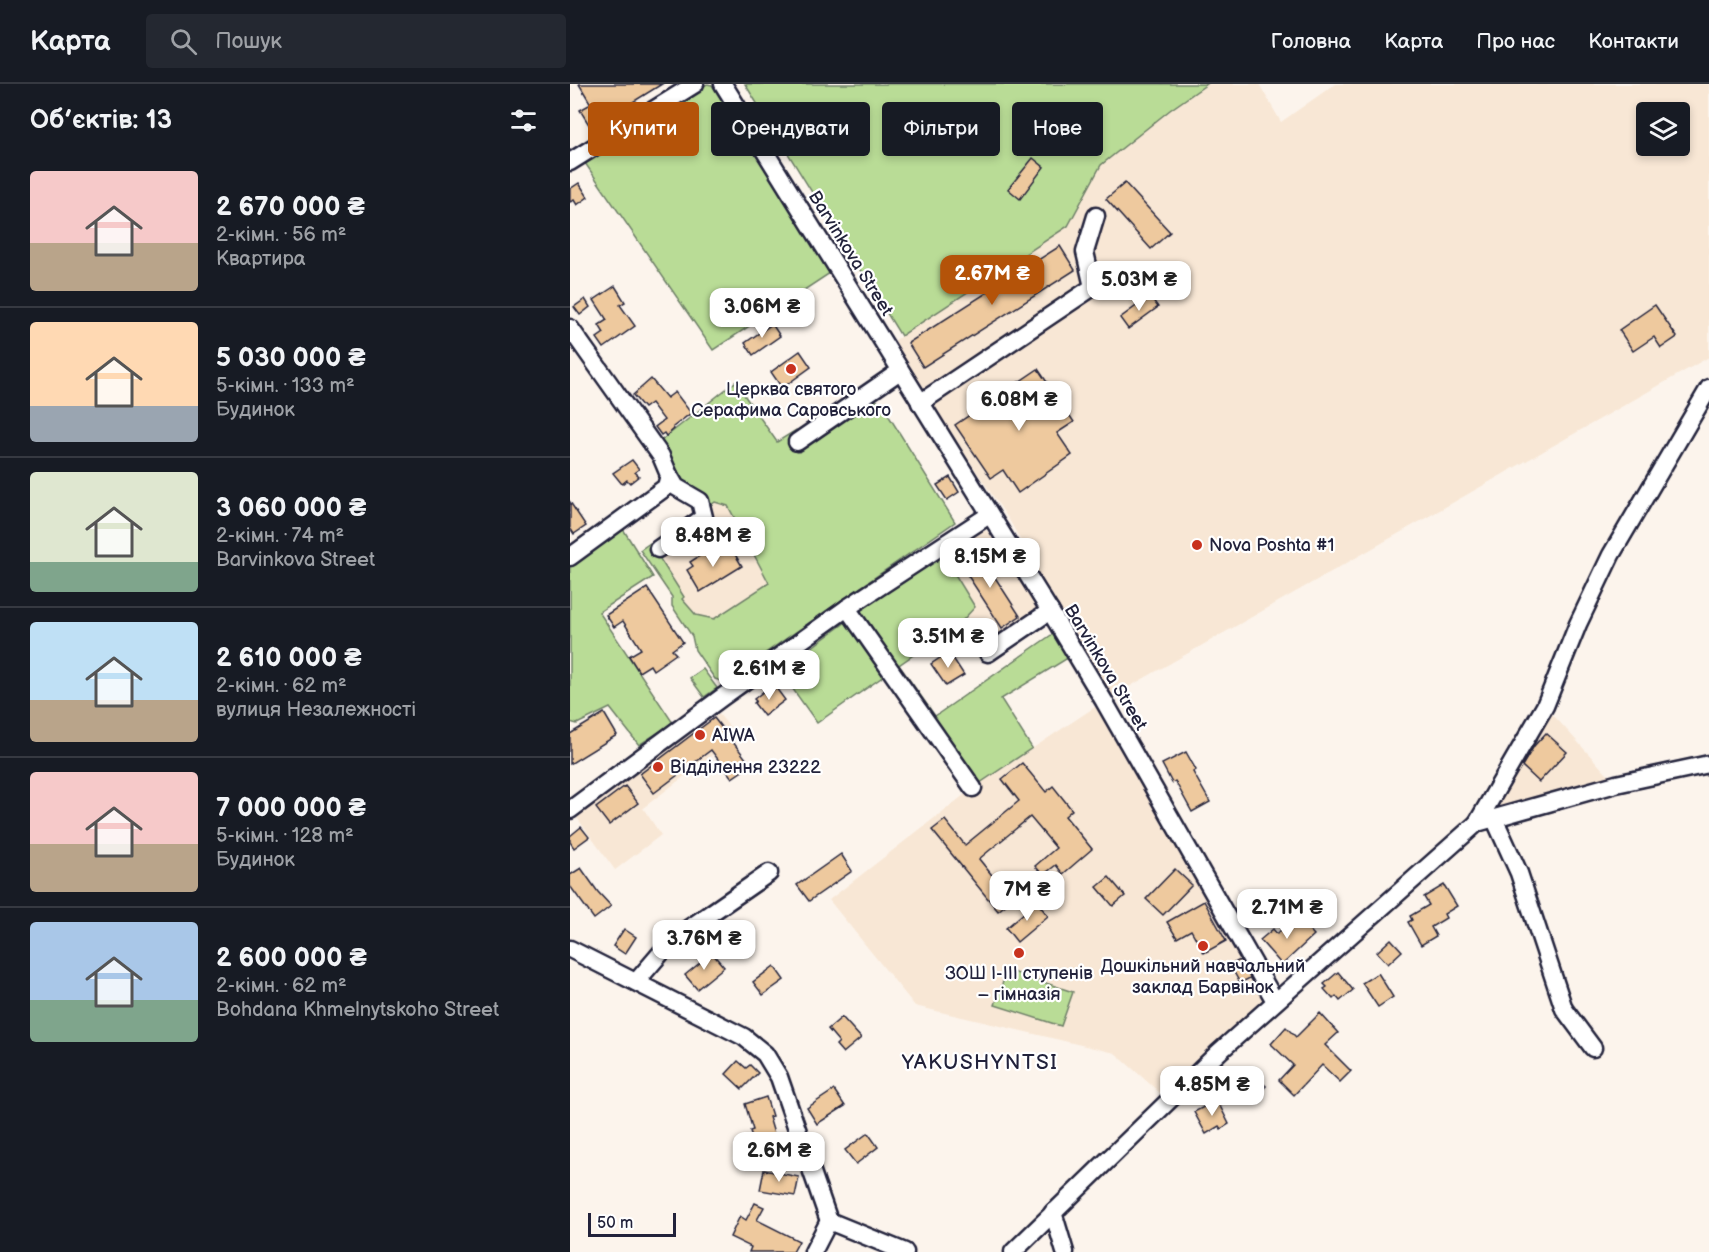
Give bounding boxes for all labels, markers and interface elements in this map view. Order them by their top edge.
search box [146,14,566,68]
text: Карта [30,25,110,58]
icon: search [167,25,200,58]
text: Пошук [215,28,282,55]
text: Головна [1271,29,1351,54]
text: Карта [1384,29,1443,54]
text: Про нас [1476,29,1555,54]
text: Контакти [1588,29,1679,54]
chip: Купити [588,102,699,156]
chip: Орендувати [711,102,870,156]
chip: Фільтри [882,102,1000,156]
chip: Нове [1012,102,1103,156]
map controls [1636,102,1690,156]
button: layers [1636,102,1690,156]
icon: filters [507,104,540,137]
text: Об’єктів: 13 [30,105,172,136]
street label: Barvinkova Street [804,187,898,320]
text: 2 670 000 ₴ [216,192,365,223]
icon: home [78,195,150,267]
text: 2-кімн. · 56 m² [216,223,346,247]
text: Квартира [216,247,306,271]
pin: 2.67M ₴ [937,255,1047,306]
pin: 5.03M ₴ [1084,261,1194,312]
text: 2.67M ₴ [954,262,1030,286]
text: 5.03M ₴ [1101,268,1177,292]
pin: 3.06M ₴ [707,288,817,339]
text: 3.06M ₴ [724,295,800,319]
text: 5 030 000 ₴ [216,343,366,374]
icon: home [78,346,150,418]
marker: Церква святого Серафима Саровського [784,362,798,376]
text: 5-кімн. · 133 m² [216,374,355,398]
place label: Церква святого Серафима Саровського [691,379,891,421]
pin: 6.08M ₴ [964,381,1074,432]
text: 6.08M ₴ [981,388,1057,412]
text: Будинок [216,398,295,422]
text: 3 060 000 ₴ [216,493,366,524]
icon: home [78,496,150,568]
pin: 8.48M ₴ [658,517,768,568]
text: 2-кімн. · 74 m² [216,524,344,548]
text: 8.48M ₴ [675,524,751,548]
place label: Nova Poshta #1 [1209,535,1334,556]
pin: 8.15M ₴ [935,538,1045,589]
marker: Nova Poshta #1 [1190,538,1204,552]
text: 8.15M ₴ [954,545,1026,569]
text: Barvinkova Street [216,548,375,572]
street label: Barvinkova Street [1060,600,1152,734]
pin: 3.51M ₴ [893,618,1003,669]
text: 3.51M ₴ [912,625,984,649]
text: 2 610 000 ₴ [216,643,361,674]
icon: home [78,646,150,718]
pin: 2.61M ₴ [714,650,824,701]
text: 2.61M ₴ [733,657,805,681]
text: 2-кімн. · 62 m² [216,674,347,698]
text: вулиця Незалежності [216,698,416,722]
place label: AIWA [712,725,755,746]
marker: AIWA [693,728,707,742]
place label: Відділення 23222 [670,757,821,778]
marker: Відділення 23222 [651,760,665,774]
text: 7 000 000 ₴ [216,793,366,824]
icon: home [78,796,150,868]
text: 5-кімн. · 128 m² [216,824,354,848]
text: Будинок [216,848,295,872]
pin: 7M ₴ [991,871,1063,922]
text: 7M ₴ [1003,878,1051,902]
pin: 2.71M ₴ [1232,889,1342,940]
text: 2.71M ₴ [1251,896,1323,920]
pin: 3.76M ₴ [649,920,759,971]
text: 3.76M ₴ [666,927,742,951]
marker: Дошкільний навчальний заклад Барвінок [1196,939,1210,953]
text: 2 600 000 ₴ [216,943,367,974]
icon: home [78,946,150,1018]
marker: ЗОШ І-ІІІ ступенів – гімназія [1012,946,1026,960]
place label: Дошкільний навчальний заклад Барвінок [1101,956,1305,998]
place label: ЗОШ І-ІІІ ступенів – гімназія [945,963,1093,1005]
text: 2-кімн. · 62 m² [216,974,347,998]
text: Bohdana Khmelnytskoho Street [216,998,499,1022]
district label: YAKUSHYNTSI [901,1050,1058,1075]
pin: 4.85M ₴ [1157,1066,1267,1117]
text: 4.85M ₴ [1174,1073,1250,1097]
pin: 2.6M ₴ [730,1132,828,1183]
text: 2.6M ₴ [747,1139,811,1163]
scale bar [588,1210,676,1238]
text: 50 m [597,1214,633,1233]

